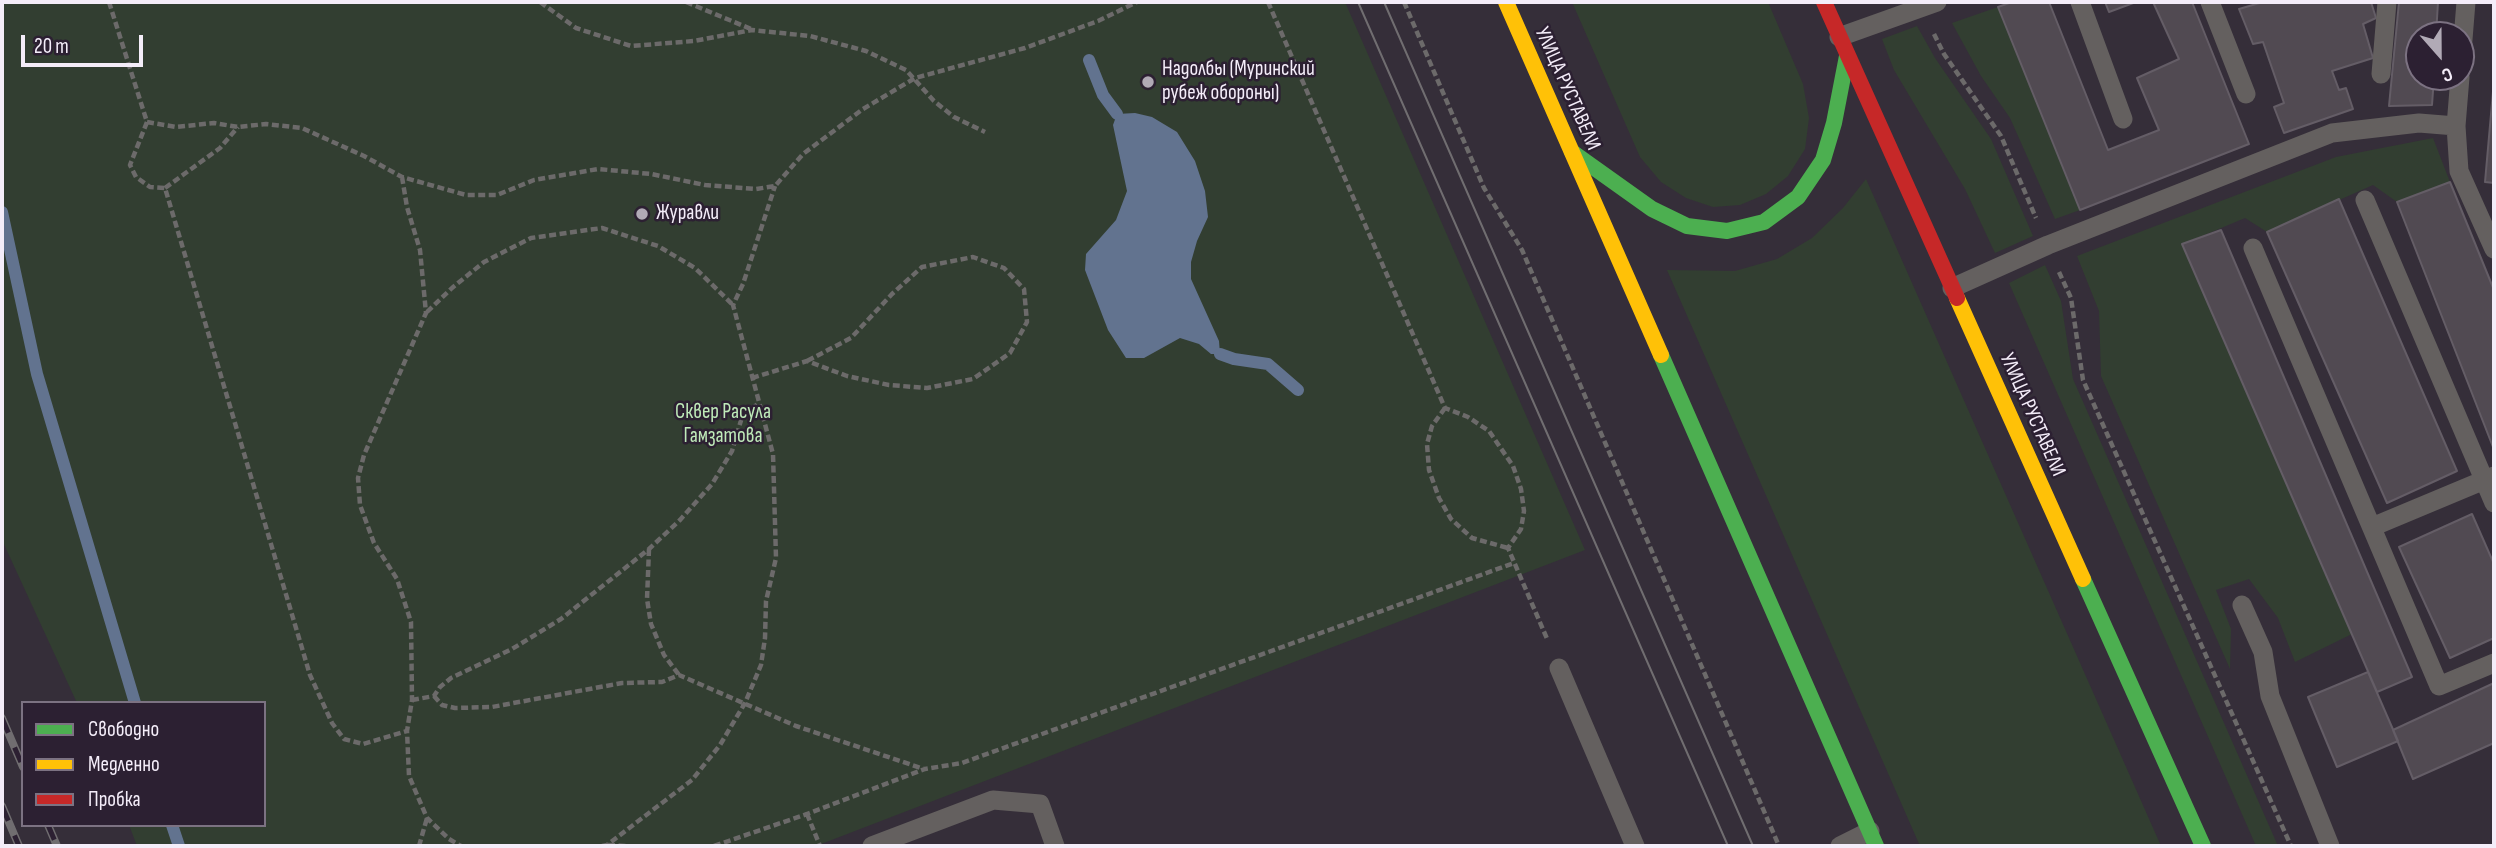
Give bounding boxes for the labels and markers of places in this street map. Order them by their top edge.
place label: Надолбы (Муринский рубеж обороны) [1162,57,1315,107]
marker: Надолбы (Муринский рубеж обороны) [1140,74,1156,90]
place label: Журавли [656,201,719,227]
marker: Журавли [634,206,650,222]

